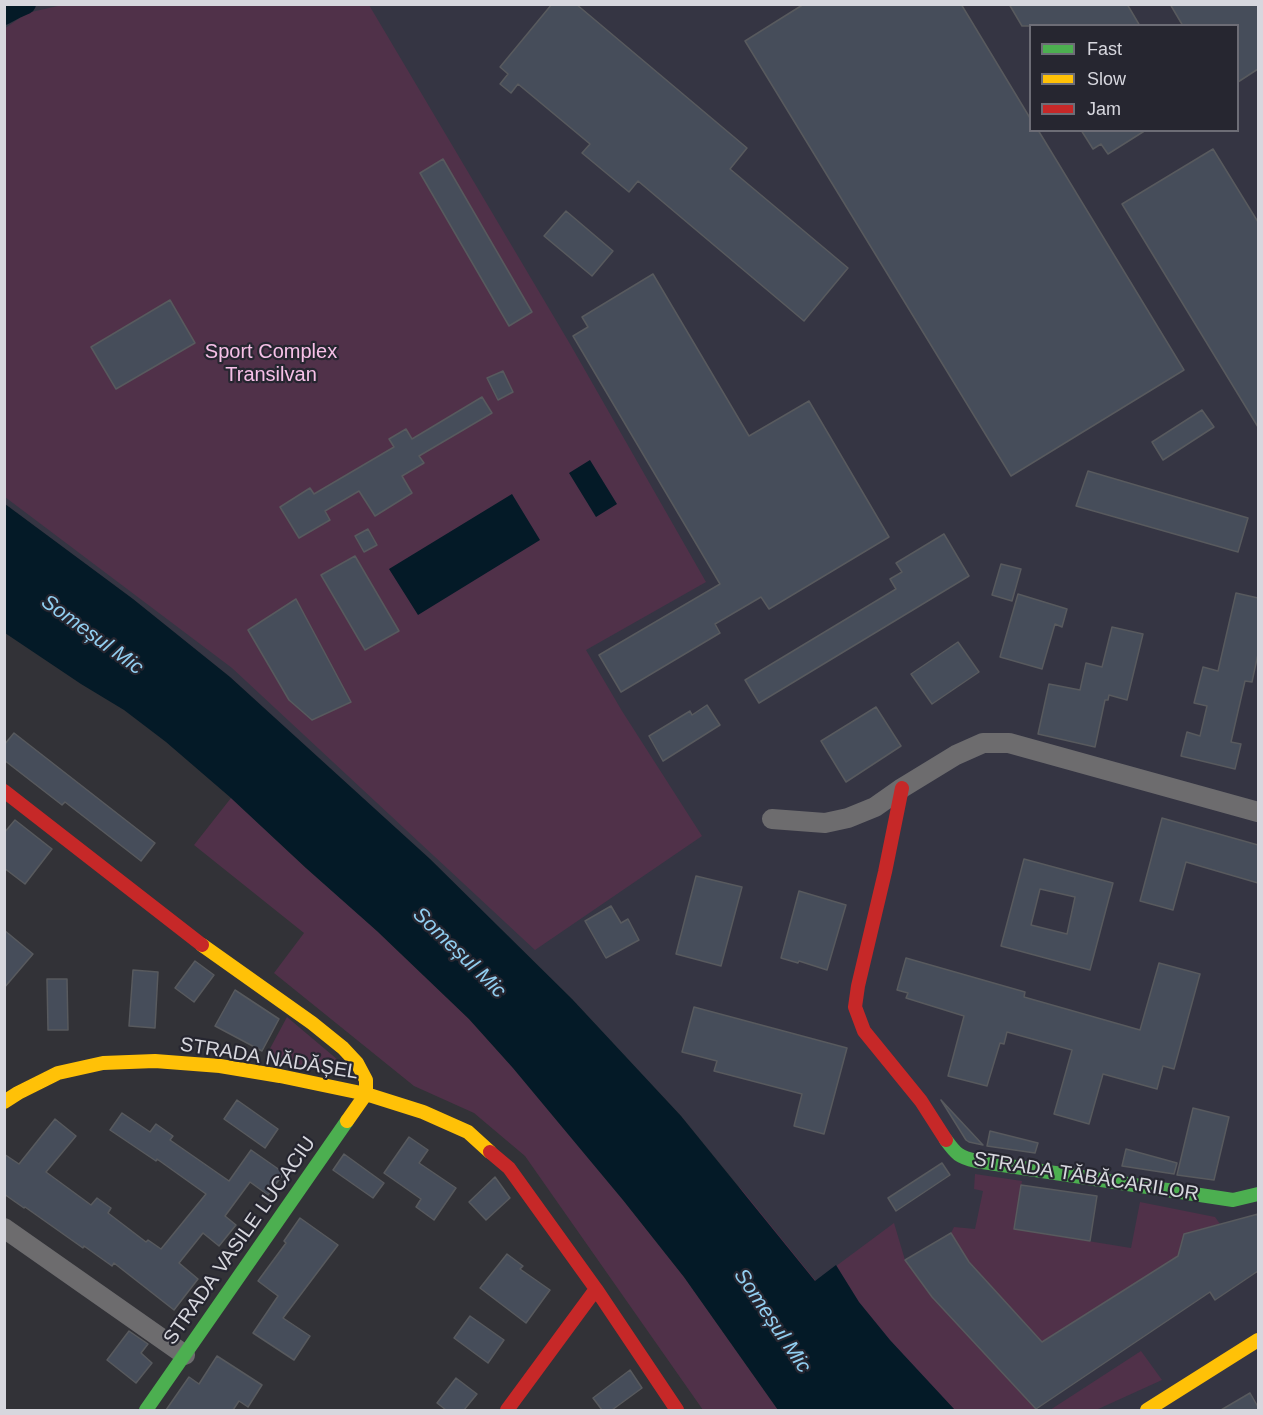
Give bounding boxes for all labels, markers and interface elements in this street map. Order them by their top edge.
legend [1029,24,1239,132]
text: Fast [1087,39,1122,59]
text: Slow [1087,69,1126,89]
text: Jam [1087,99,1121,119]
park label: Sport Complex Transilvan [205,340,337,387]
water label: Someșul Mic [36,589,148,681]
water label: Someșul Mic [407,902,511,1004]
street label: STRADA NĂDĂȘEL [178,1033,360,1085]
street label: STRADA VASILE LUCACIU [159,1132,321,1350]
street label: STRADA TĂBĂCARILOR [972,1147,1200,1207]
water label: Someșul Mic [728,1264,816,1378]

